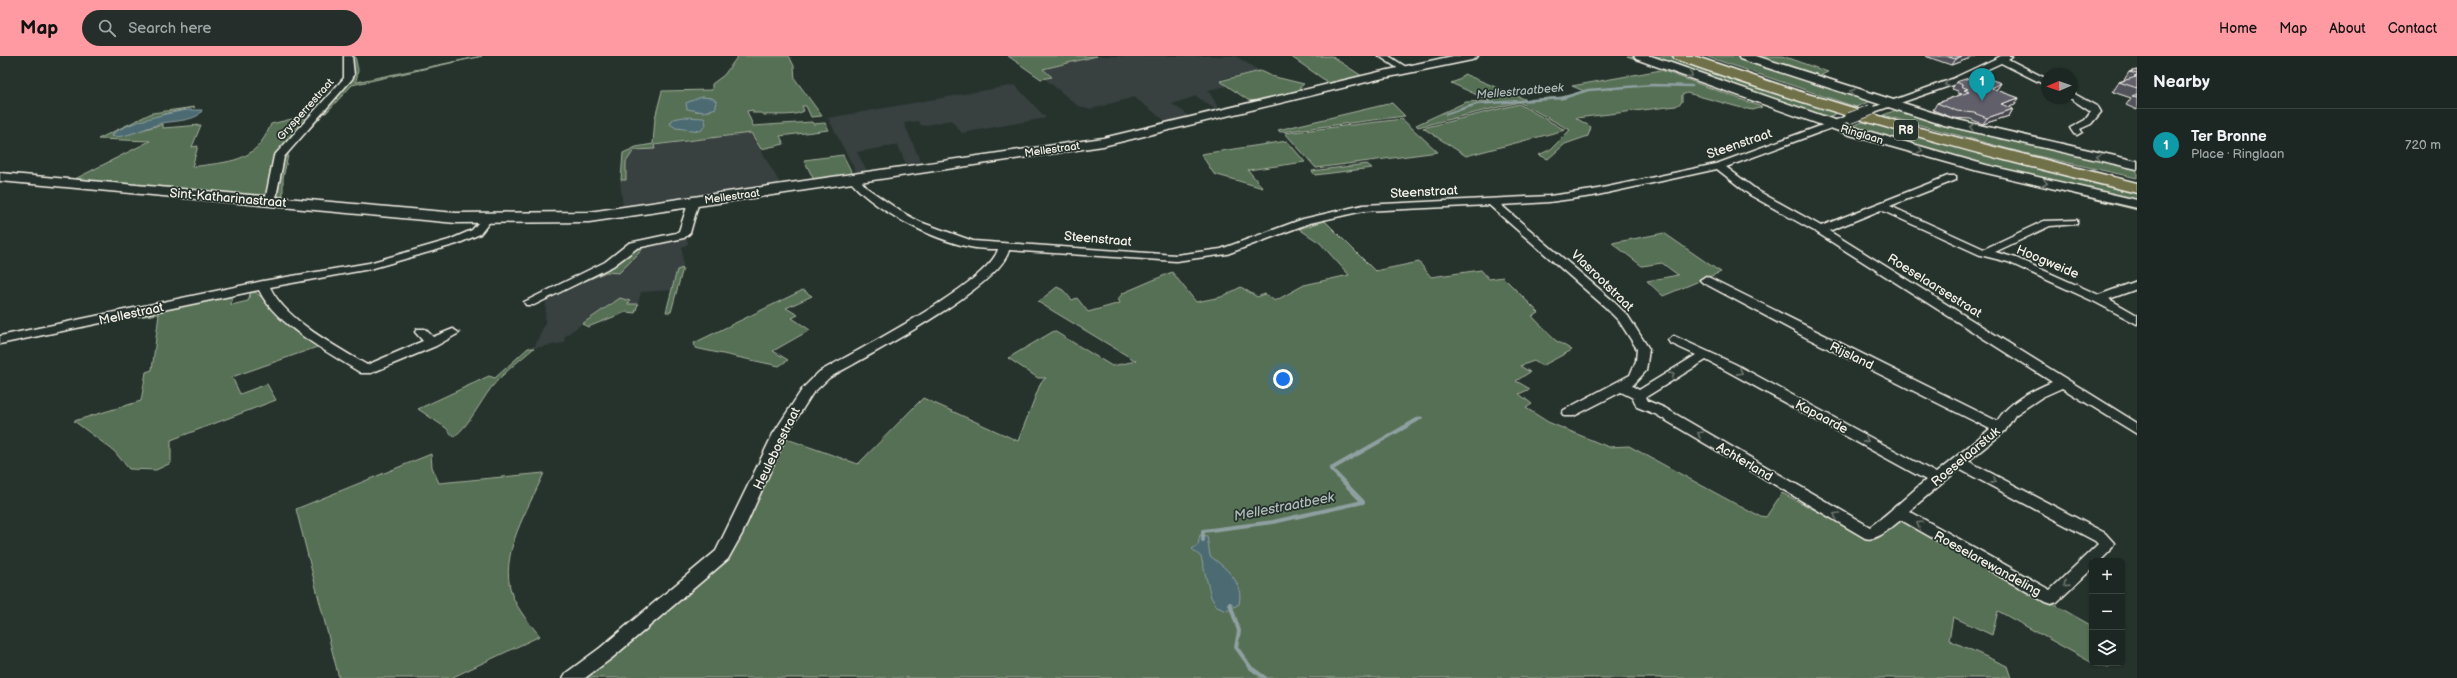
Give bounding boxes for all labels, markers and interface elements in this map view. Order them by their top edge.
search box [82,10,362,46]
text: Map [20,17,58,40]
icon: search [96,17,118,39]
text: Search here [128,19,211,38]
text: Home [2219,20,2257,37]
text: Map [2279,20,2307,37]
text: About [2329,20,2366,37]
text: Contact [2388,20,2437,37]
pin: 1 [1969,68,1995,101]
north arrow [2041,68,2077,104]
one-way arrow [1686,70,1693,78]
text: Nearby [2153,72,2210,92]
street label: Grysperrestraat [274,75,337,143]
one-way arrow [1944,79,1951,88]
water label: Mellestraatbeek [1476,80,1565,103]
one-way arrow [1849,88,1856,97]
road number: R8 [1894,120,1918,140]
street label: Ringlaan [1839,122,1885,147]
one-way arrow [1969,124,1975,132]
street label: Steenstraat [1705,125,1774,163]
text: Ter Bronne [2191,127,2267,146]
text: 1 [2163,137,2169,153]
text: 720 m [2405,137,2441,153]
street label: Mellestraat [1024,139,1081,160]
one-way arrow [1916,145,1923,154]
text: Place · Ringlaan [2191,146,2284,162]
one-way arrow [2096,153,2102,162]
one-way arrow [2042,178,2049,187]
street label: Steenstraat [1390,182,1458,202]
street label: Sint-Katharinastraat [169,185,287,211]
street label: Mellestraat [704,186,761,207]
street label: Steenstraat [1063,228,1132,250]
street label: Hoogweide [2014,242,2082,282]
street label: Vlasrootstraat [1568,247,1637,315]
street label: Roeselaarsestraat [1884,250,1985,321]
street label: Mellestraat [97,299,165,329]
street label: Rijsland [1827,338,1876,373]
one-way arrow [1735,367,1743,375]
your location [1273,369,1293,389]
one-way arrow [1668,373,1675,380]
street label: Kapaarde [1792,396,1851,438]
street label: Heulebosstraat [750,405,804,492]
street label: Roeselaarstuk [1928,423,2004,490]
one-way arrow [1697,432,1704,439]
one-way arrow [1862,435,1870,443]
street label: Achterland [1713,439,1775,485]
one-way arrow [1990,476,1997,484]
water label: Mellestraatbeek [1232,488,1337,525]
one-way arrow [1833,512,1840,519]
one-way arrow [1916,521,1923,529]
street label: Roeselarewandeling [1931,528,2044,600]
map controls [2089,558,2125,666]
button: + [2089,558,2125,594]
one-way arrow [2063,579,2071,587]
button: − [2089,594,2125,630]
button: layers [2089,630,2125,666]

